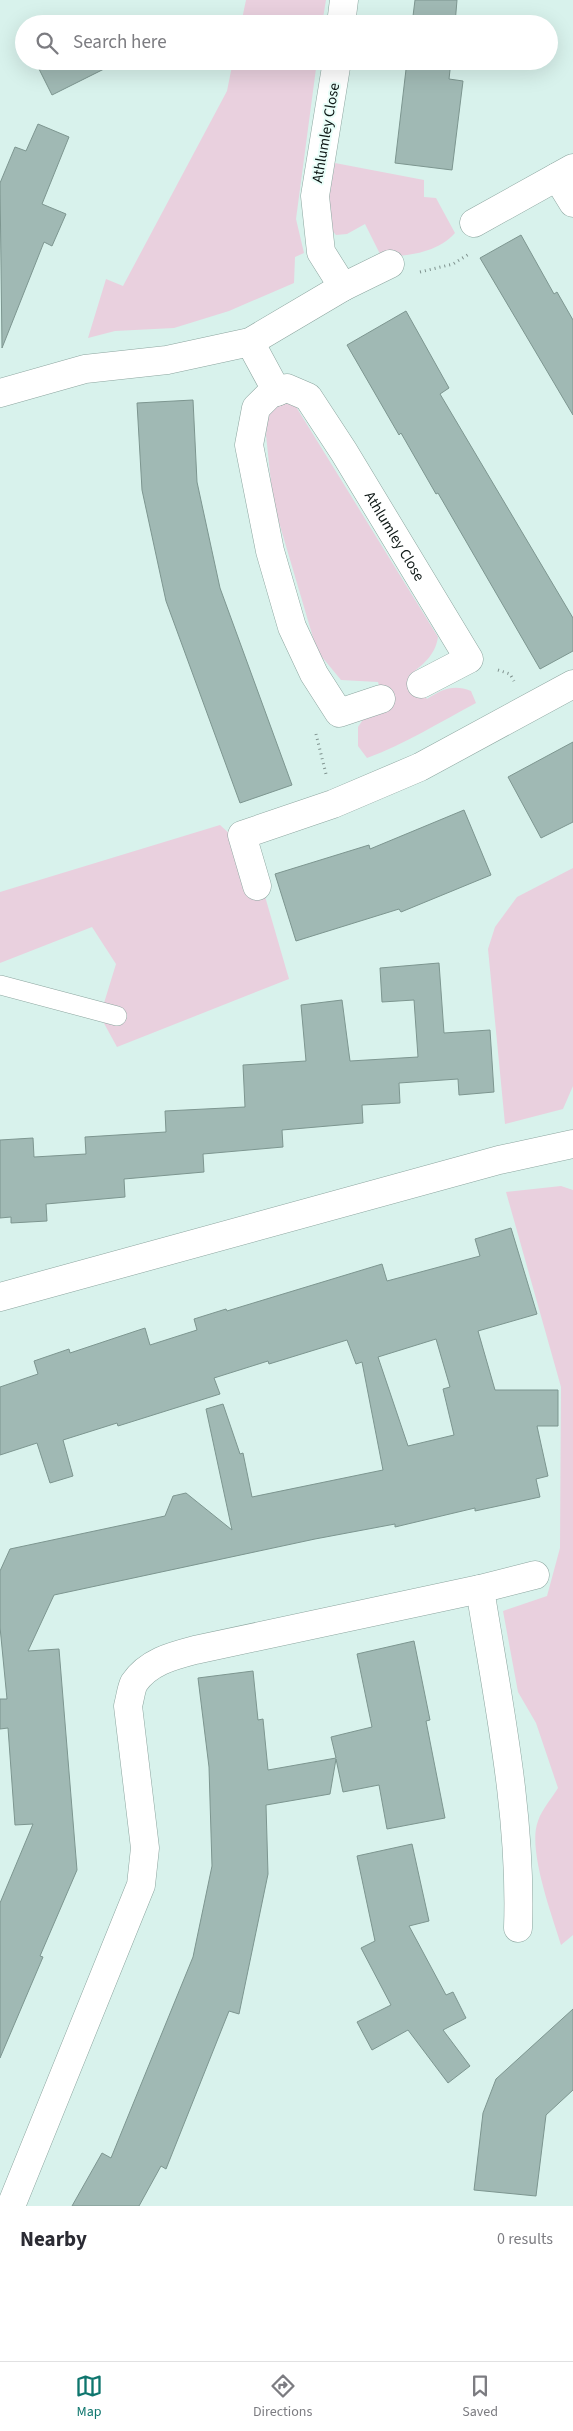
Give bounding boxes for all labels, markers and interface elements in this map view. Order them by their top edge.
search box [15,15,558,70]
icon: search [33,29,61,57]
text: Search here [73,29,167,56]
street label: Athlumley Close [307,81,345,185]
street label: Athlumley Close [360,487,430,585]
text: Nearby [20,2224,87,2254]
text: 0 results [497,2228,553,2250]
tab: Map [75,2372,103,2422]
tab: Directions [253,2372,312,2422]
tab: Saved [462,2372,498,2422]

